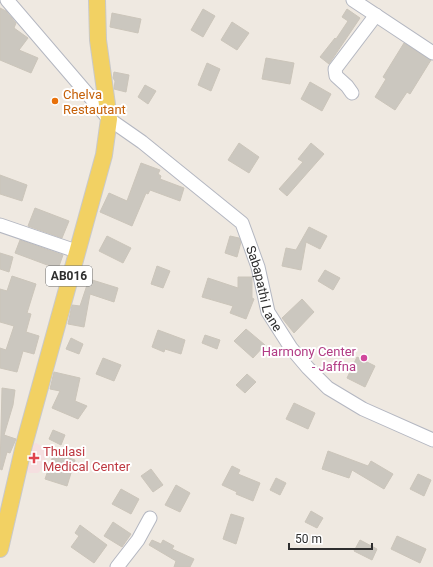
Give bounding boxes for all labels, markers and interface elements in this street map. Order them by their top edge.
place label: Chelva Restautant [63,87,126,117]
marker: Chelva Restautant [50,96,60,106]
street label: Sabapathi Lane [243,244,285,334]
road number: AB016 [46,266,92,286]
place label: Harmony Center - Jaffna [262,344,357,374]
marker: Harmony Center - Jaffna [359,353,369,363]
place label: Thulasi Medical Center [43,444,131,474]
marker: Thulasi Medical Center [28,452,40,464]
scale bar [289,525,372,551]
text: 50 m [295,532,322,546]

